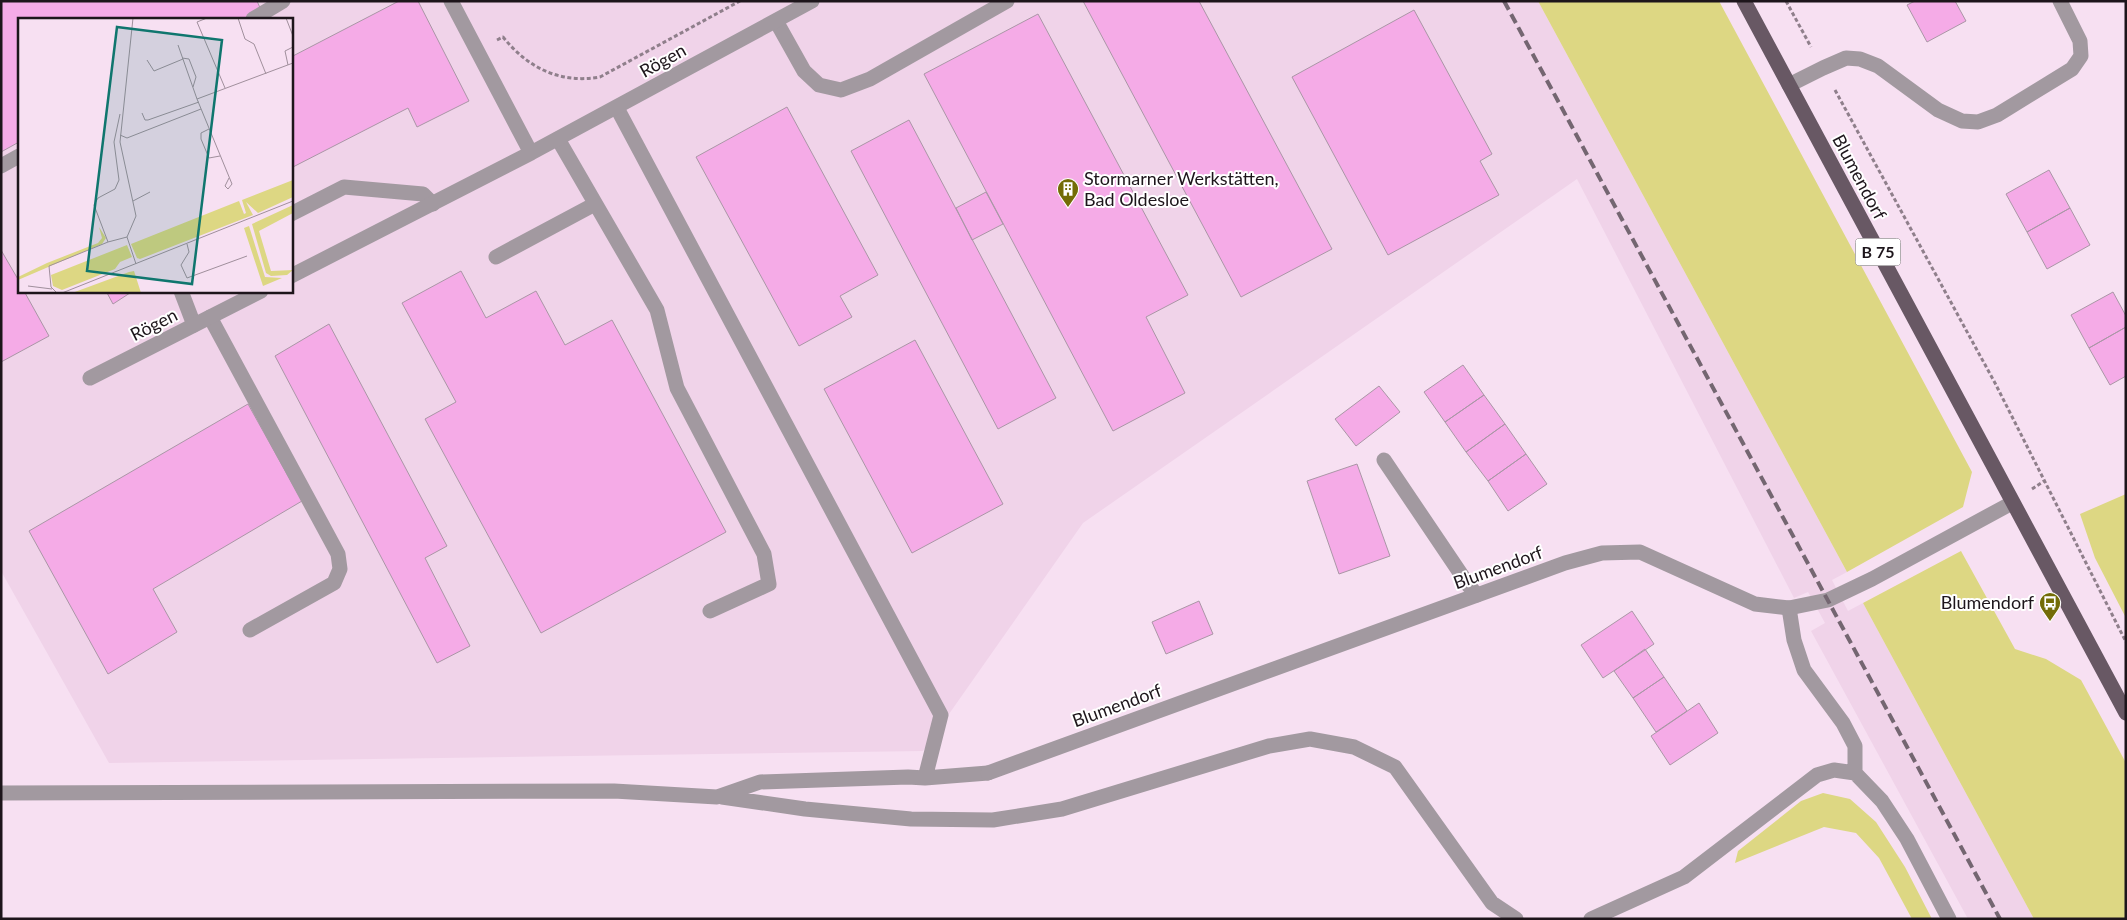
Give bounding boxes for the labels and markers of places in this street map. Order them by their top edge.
place label: Stormarner Werkstätten, Bad Oldesloe [1084,167,1279,210]
building icon: Stormarner Werkstätten, Bad Oldesloe [1056,177,1080,208]
place label: Blumendorf [1941,591,2035,613]
bus stop icon: Blumendorf [2038,591,2062,622]

